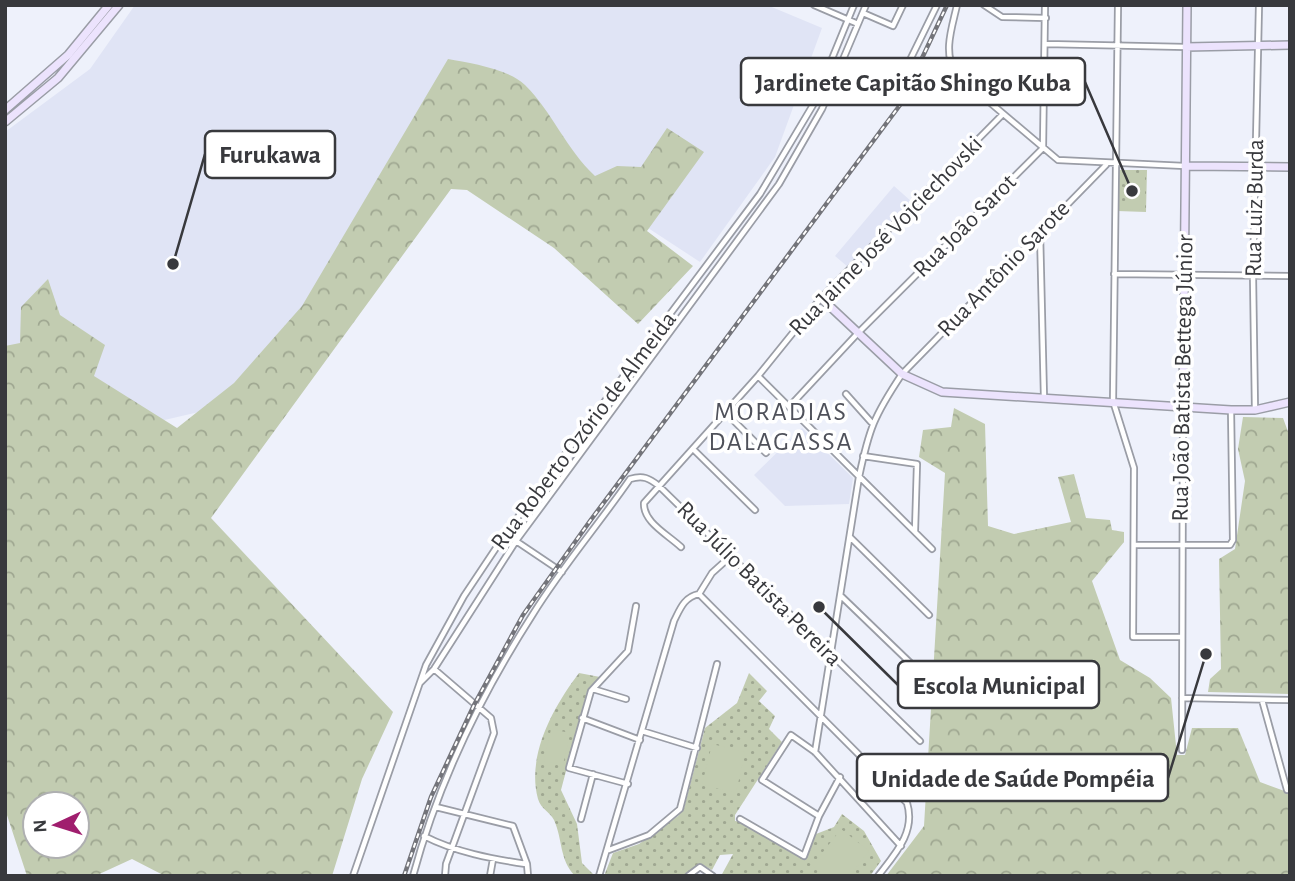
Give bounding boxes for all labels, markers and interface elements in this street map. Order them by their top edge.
callout: Jardinete Capitão Shingo Kuba [741,58,1085,105]
text: Jardinete Capitão Shingo Kuba [755,70,1071,96]
callout: Furukawa [205,131,335,178]
street label: Rua Jaime José Vojciechovski [785,132,987,340]
street label: Rua Luiz Burda [1242,139,1268,277]
text: Furukawa [219,142,321,168]
street label: Rua João Sarot [909,170,1021,282]
street label: Rua Antônio Sarote [933,196,1075,342]
street label: Rua João Batista Bettega Júnior [1168,234,1198,522]
street label: Rua Roberto Ozório de Almeida [487,308,681,554]
district label: MORADIAS DALAGASSA [708,399,854,455]
street label: Rua Júlio Batista Pereira [672,497,846,671]
callout: Escola Municipal [898,661,1099,708]
text: Escola Municipal [912,673,1086,699]
callout: Unidade de Saúde Pompéia [857,754,1168,801]
text: Unidade de Saúde Pompéia [871,766,1155,792]
north arrow [21,790,91,860]
text: N [31,819,50,833]

